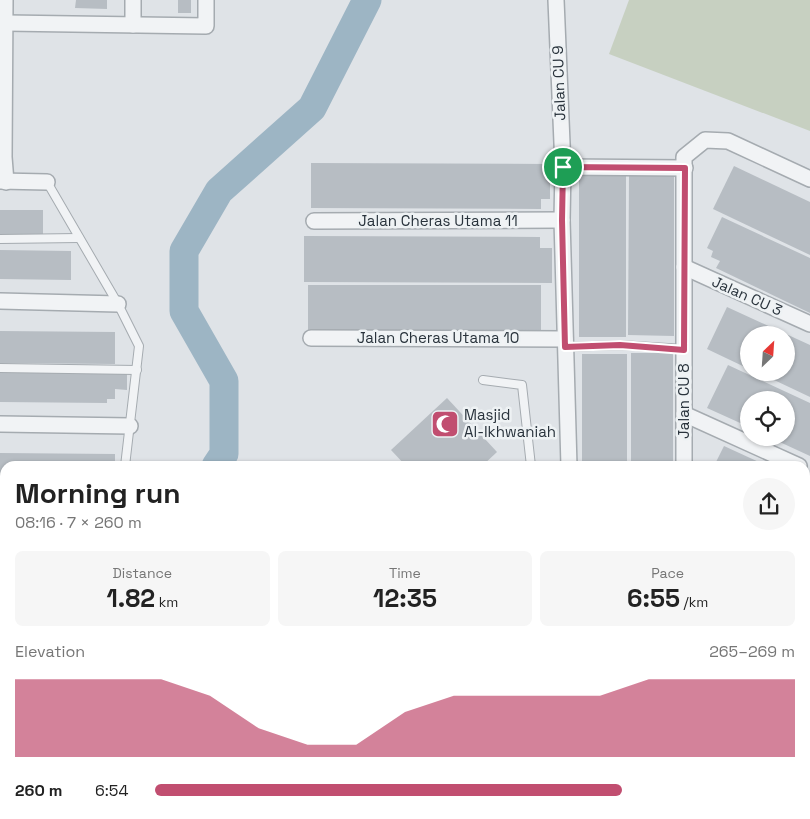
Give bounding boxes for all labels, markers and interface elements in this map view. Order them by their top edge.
street label: Jalan CU 9 [548,45,569,121]
pin [542,146,584,188]
icon: arrive [549,153,577,181]
street label: Jalan Cheras Utama 11 [358,211,518,230]
street label: Jalan CU 3 [709,272,785,319]
north arrow [740,326,795,381]
map controls [740,326,795,446]
street label: Jalan Cheras Utama 10 [357,328,519,347]
street label: Jalan CU 8 [674,363,693,439]
button: locate [740,391,795,446]
place label: Masjid Al-Ikhwaniah [464,405,556,441]
mosque icon: Masjid Al-Ikhwaniah [430,409,460,439]
text: Morning run [15,475,180,511]
button: share [743,478,795,530]
text: 08:16 · 7 × 260 m [15,512,142,533]
text: Distance [113,564,172,582]
text: Time [389,564,421,582]
text: Pace [651,564,684,582]
text: 1.82 [106,582,155,614]
text: 12:35 [373,582,437,614]
text: 6:55 [627,582,680,614]
text: km [155,593,178,611]
text: /km [680,593,708,611]
text: Elevation [15,641,85,662]
text: 265–269 m [709,641,795,662]
text: 260 m [15,780,63,801]
text: 6:54 [95,780,128,801]

